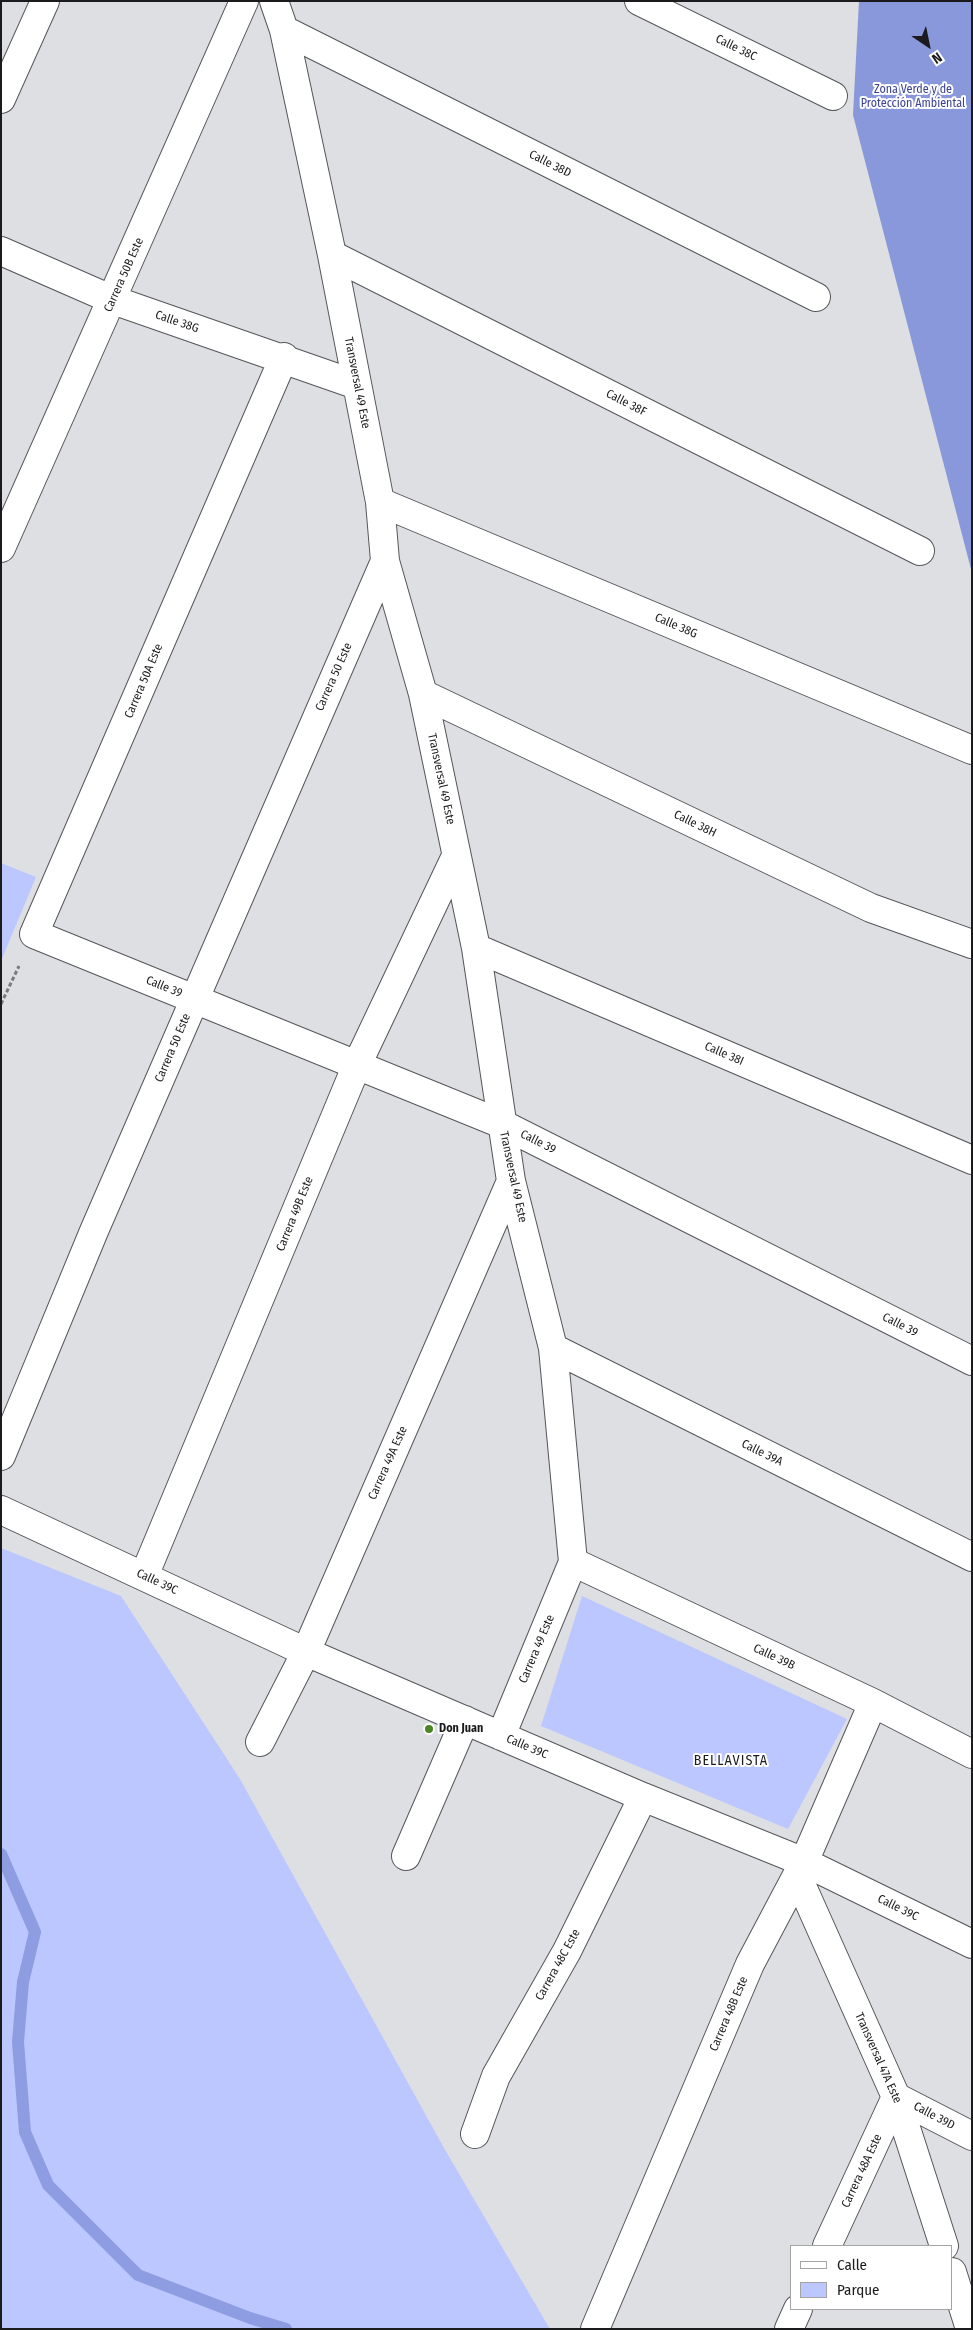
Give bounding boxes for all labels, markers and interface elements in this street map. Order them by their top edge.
north arrow [903,20,953,70]
street label: Calle 38C [713,32,759,64]
text: N [928,48,945,67]
park label: Zona Verde y de Protección Ambiental [861,83,965,111]
street label: Calle 38D [527,147,573,181]
street label: Carrera 50B Este [101,236,147,314]
street label: Calle 38G [153,308,201,336]
street label: Transversal 49 Este [341,336,373,430]
street label: Calle 38F [603,387,649,419]
street label: Calle 38G [652,611,700,641]
street label: Carrera 50 Este [313,641,355,713]
street label: Carrera 50A Este [122,642,166,720]
street label: Transversal 49 Este [424,732,458,826]
street label: Calle 38H [671,808,719,840]
street label: Calle 39 [144,973,184,1001]
street label: Carrera 50 Este [152,1011,194,1085]
street label: Calle 38I [702,1039,746,1069]
street label: Calle 39 [518,1127,558,1157]
street label: Transversal 49 Este [496,1130,530,1224]
street label: Carrera 49B Este [273,1174,317,1254]
street label: Calle 39 [880,1310,920,1340]
street label: Carrera 49A Este [365,1424,411,1502]
street label: Calle 39A [739,1437,785,1469]
street label: Calle 39C [134,1566,180,1598]
street label: Carrera 49 Este [516,1613,558,1685]
street label: Calle 39B [751,1641,797,1673]
place label: Don Juan [439,1722,483,1736]
marker: Don Juan [423,1723,435,1735]
street label: Calle 39C [504,1732,550,1762]
district label: BELLAVISTA [693,1753,769,1769]
street label: Calle 39C [875,1892,921,1924]
street label: Carrera 48C Este [532,1927,584,2003]
street label: Carrera 48B Este [707,1974,751,2054]
street label: Transversal 47A Este [852,2010,904,2106]
street label: Calle 39D [911,2099,957,2133]
street label: Carrera 48A Este [839,2132,885,2210]
legend [790,2245,953,2310]
text: Calle [837,2256,867,2274]
text: Parque [837,2281,880,2299]

